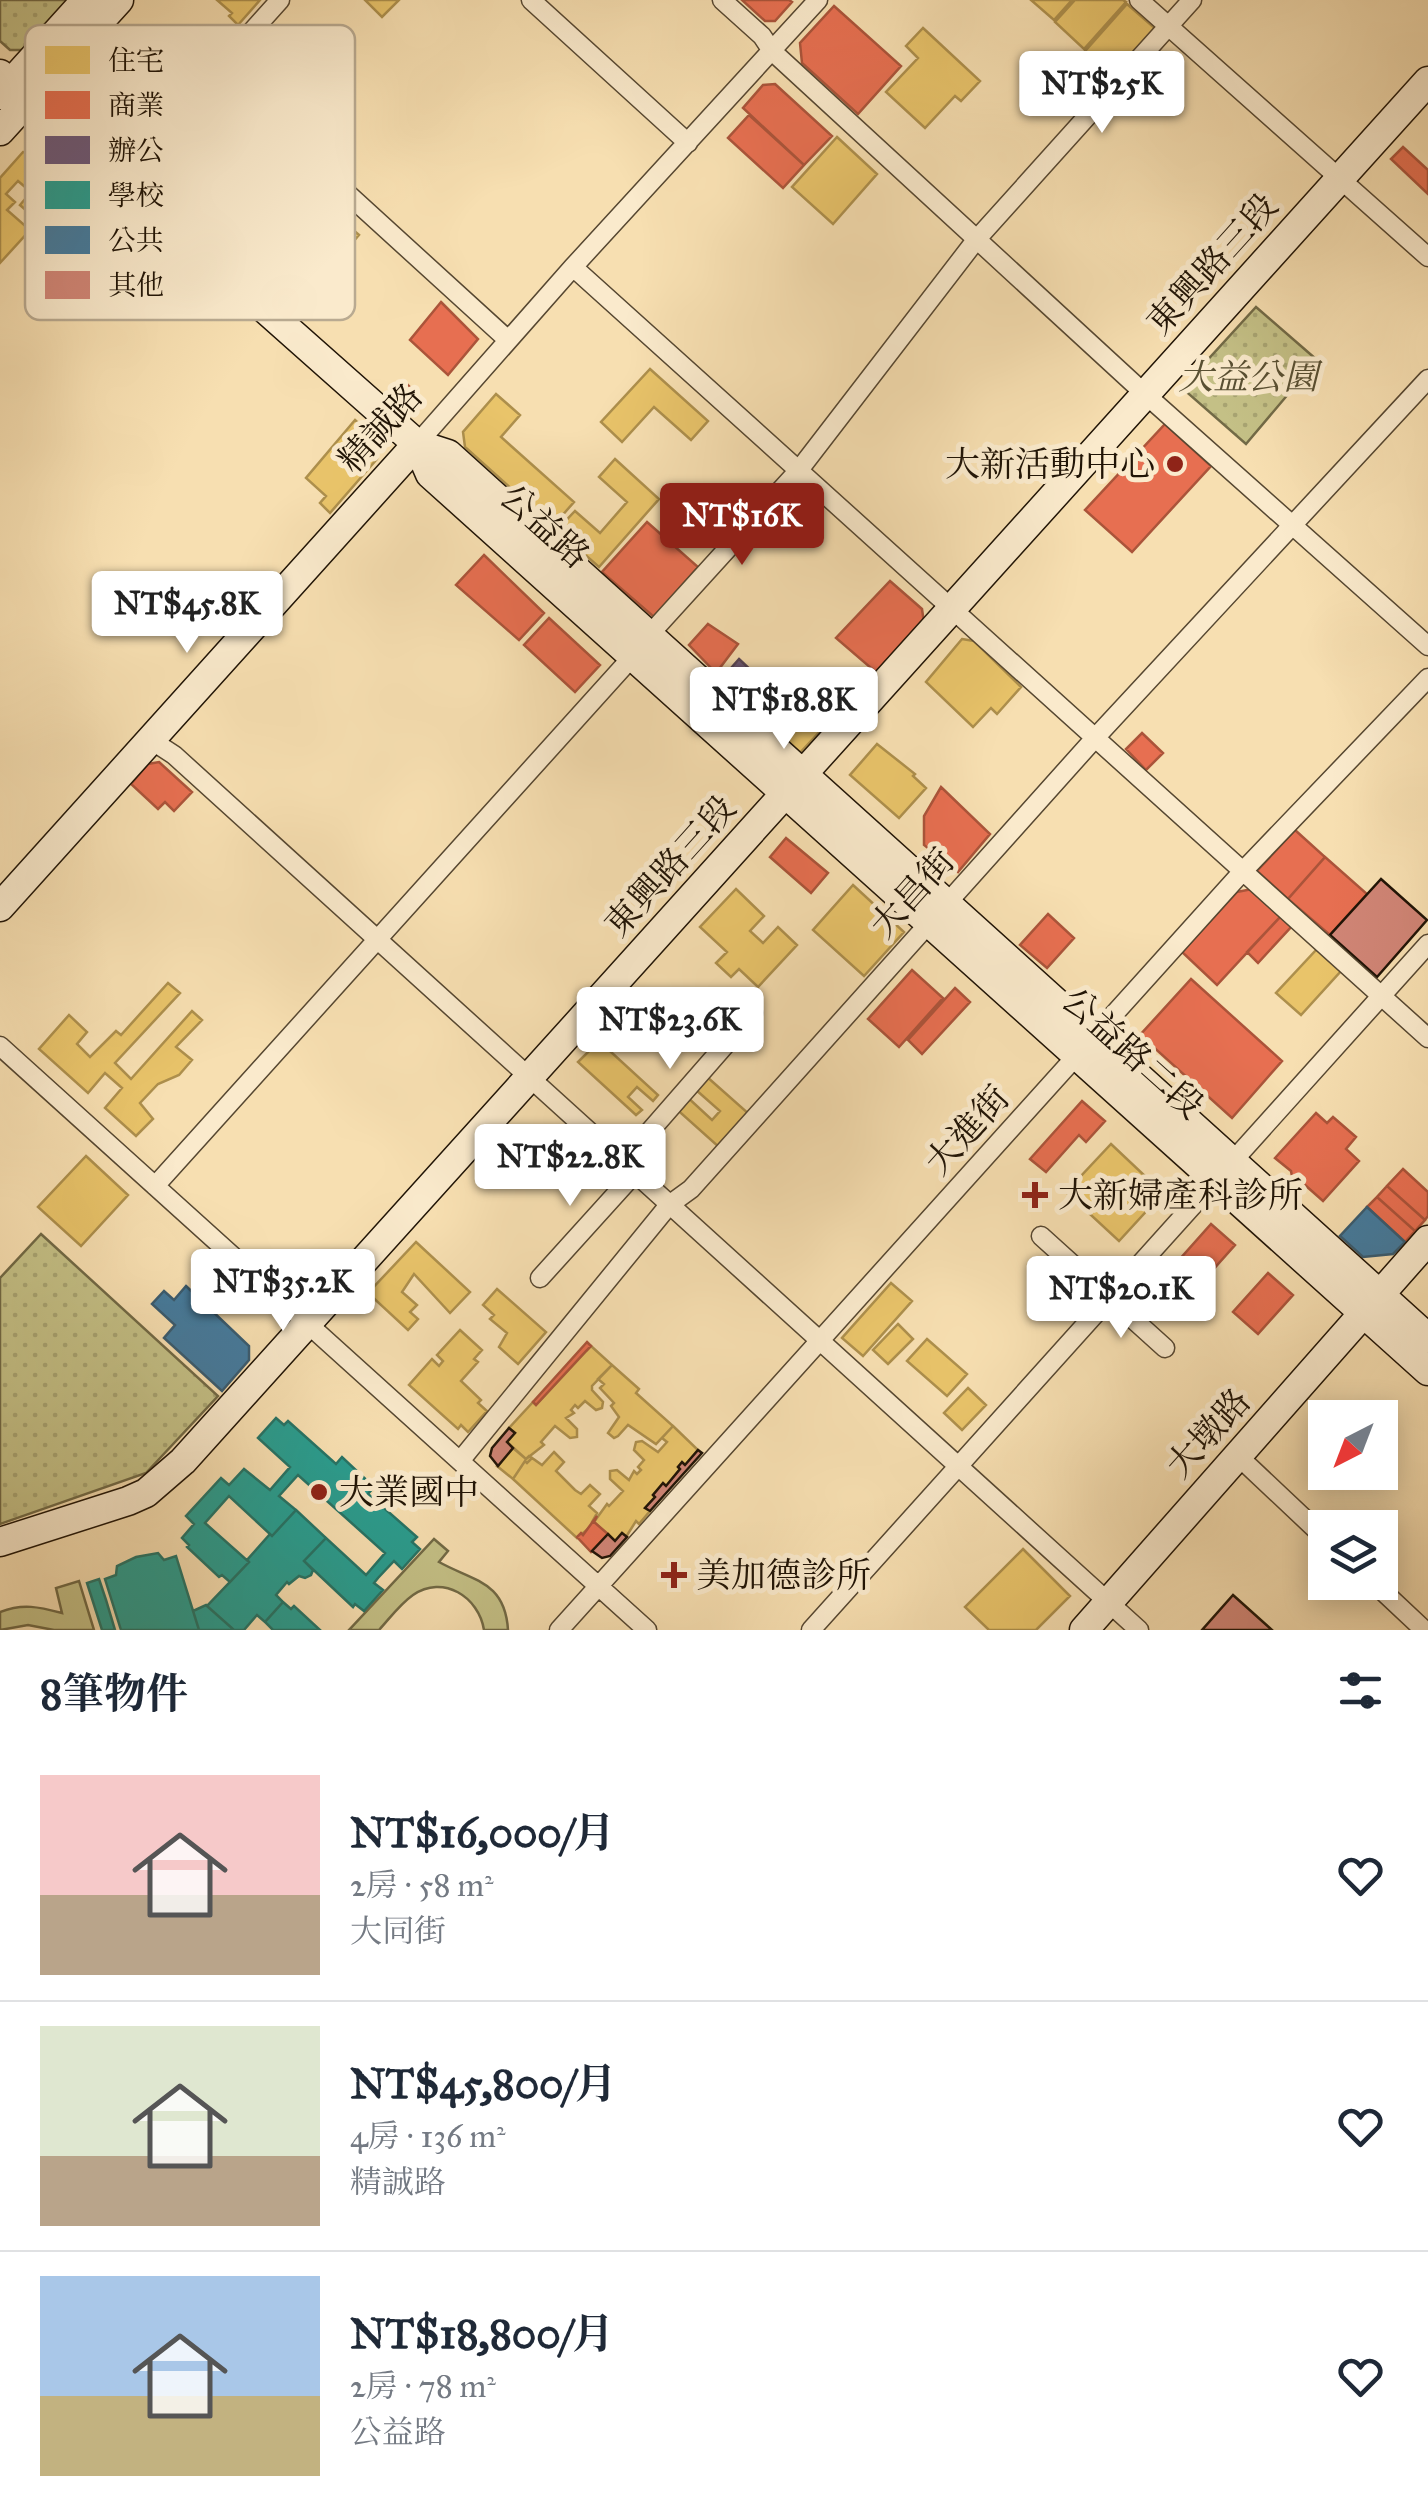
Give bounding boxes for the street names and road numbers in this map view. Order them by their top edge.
street label: 東興路三段 [1138,185,1287,344]
street label: 精誠路 [329,375,431,482]
street label: 公益路 [491,475,598,577]
street label: 東興路三段 [596,787,745,946]
street label: 大昌街 [861,840,963,947]
street label: 公益路二段 [1053,979,1212,1128]
street label: 大進街 [916,1077,1018,1184]
street label: 大墩路 [1157,1380,1259,1487]

